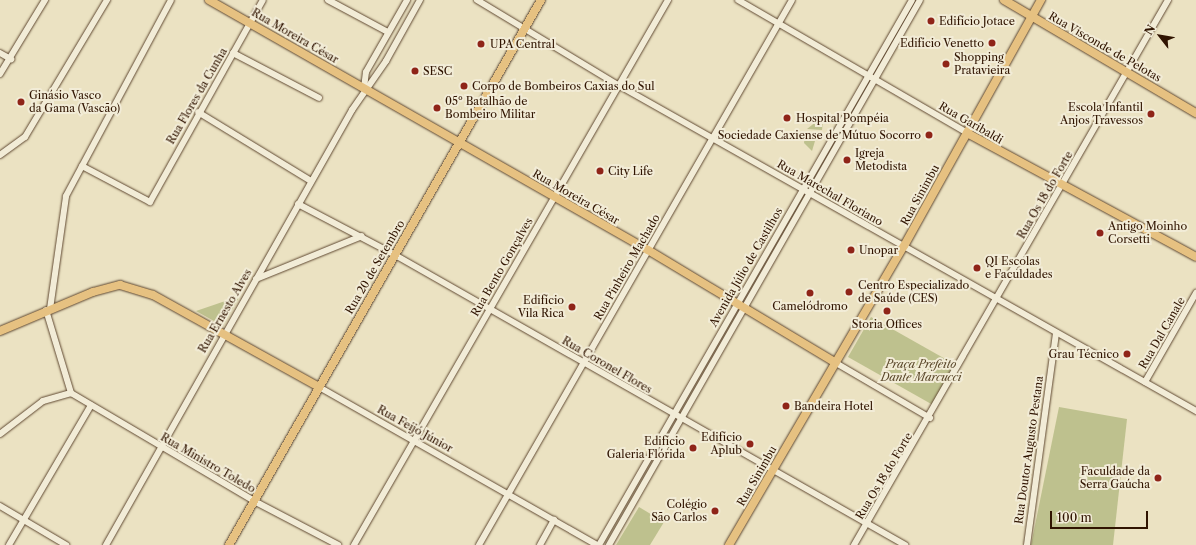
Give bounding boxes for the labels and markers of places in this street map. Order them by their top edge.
place label: Edifício Jotace [939,14,1015,28]
marker: Edifício Jotace [926,16,936,26]
place label: Edifício Venetto [899,36,984,50]
place label: UPA Central [490,37,555,51]
marker: UPA Central [475,38,487,50]
marker: Edifício Venetto [987,38,997,48]
place label: Shopping Pratavieira [954,51,1010,77]
marker: Shopping Pratavieira [941,59,951,69]
place label: SESC [423,64,452,78]
marker: SESC [410,66,420,76]
place label: Corpo de Bombeiros Caxias do Sul [472,79,654,93]
marker: Corpo de Bombeiros Caxias do Sul [459,81,469,91]
place label: Ginásio Vasco da Gama (Vascão) [29,89,120,115]
place label: 05º Batalhão de Bombeiro Militar [445,95,535,121]
marker: Ginásio Vasco da Gama (Vascão) [16,97,26,107]
place label: Escola Infantil Anjos Travessos [1060,101,1143,127]
marker: 05º Batalhão de Bombeiro Militar [432,103,442,113]
marker: Escola Infantil Anjos Travessos [1146,109,1156,119]
place label: Hospital Pompéia [796,111,889,125]
marker: Hospital Pompéia [781,112,793,124]
place label: Sociedade Caxiense de Mútuo Socorro [718,128,921,142]
marker: Sociedade Caxiense de Mútuo Socorro [924,130,934,140]
place label: Igreja Metodista [855,147,907,173]
marker: Igreja Metodista [842,155,852,165]
place label: City Life [608,164,653,178]
marker: City Life [595,166,605,176]
place label: Antigo Moinho Corsetti [1108,220,1187,246]
marker: Antigo Moinho Corsetti [1095,228,1105,238]
place label: Unopar [859,243,898,257]
marker: Unopar [846,245,856,255]
place label: QI Escolas e Faculdades [985,255,1053,281]
marker: QI Escolas e Faculdades [972,263,982,273]
place label: Centro Especializado de Saúde (CES) [858,279,969,305]
marker: Centro Especializado de Saúde (CES) [843,286,855,298]
marker: Camelódromo [805,288,815,298]
place label: Edifício Vila Rica [518,294,564,320]
place label: Camelódromo [772,299,848,313]
marker: Edifício Vila Rica [567,302,577,312]
marker: Storia Offices [882,306,892,316]
place label: Storia Offices [852,317,922,331]
place label: Grau Técnico [1048,347,1119,361]
marker: Grau Técnico [1122,349,1132,359]
place label: Bandeira Hotel [794,399,873,413]
marker: Bandeira Hotel [781,401,791,411]
place label: Edifício Aplub [701,431,742,457]
place label: Edifício Galeria Flórida [607,435,685,461]
marker: Edifício Aplub [745,439,755,449]
marker: Edifício Galeria Flórida [688,443,698,453]
place label: Faculdade da Serra Gaúcha [1080,465,1150,491]
marker: Faculdade da Serra Gaúcha [1153,473,1163,483]
place label: Colégio São Carlos [651,498,707,524]
marker: Colégio São Carlos [710,506,720,516]

